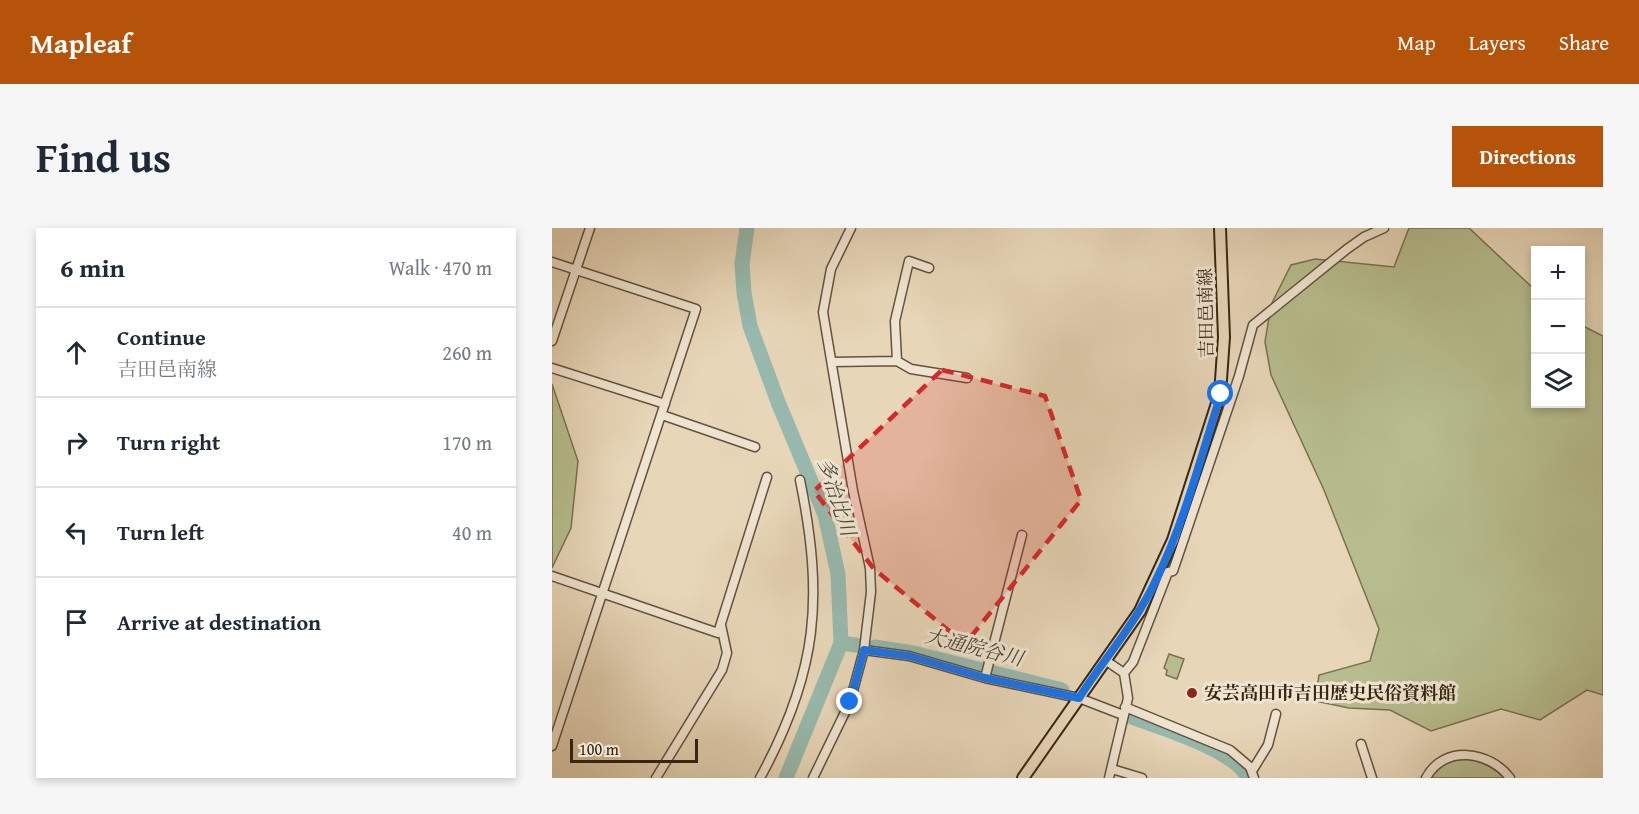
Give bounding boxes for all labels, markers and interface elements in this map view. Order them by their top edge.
text: Mapleaf [30,22,131,63]
text: Map [1397,27,1436,58]
text: Layers [1469,27,1526,58]
text: Share [1559,27,1609,58]
text: Find us [36,126,171,187]
button: Directions [1452,126,1603,187]
map controls [1531,246,1585,408]
button: + [1531,246,1585,300]
text: 6 min [60,248,125,287]
text: Walk · 470 m [389,253,492,282]
street label: 吉田邑南線 [1191,268,1220,358]
button: − [1531,300,1585,354]
text: Continue [117,321,206,353]
icon: ahead [60,336,93,369]
text: 260 m [442,338,492,367]
text: 吉田邑南線 [117,354,217,383]
button: layers [1531,354,1585,408]
route start [1207,380,1233,406]
icon: right [60,426,93,459]
text: Turn right [117,426,220,458]
text: 170 m [442,428,492,457]
water label: 多治比川 [811,454,864,541]
icon: left [60,516,93,549]
text: Turn left [117,516,204,548]
text: 40 m [452,518,492,547]
icon: arrive [60,606,93,639]
text: Arrive at destination [117,606,321,638]
water label: 大通院谷川 [922,620,1028,673]
place label: 安芸高田市吉田歴史民俗資料館 [1204,679,1456,706]
marker: 安芸高田市吉田歴史民俗資料館 [1185,686,1199,700]
route end [836,688,862,714]
scale bar [570,736,698,764]
text: 100 m [579,737,619,761]

